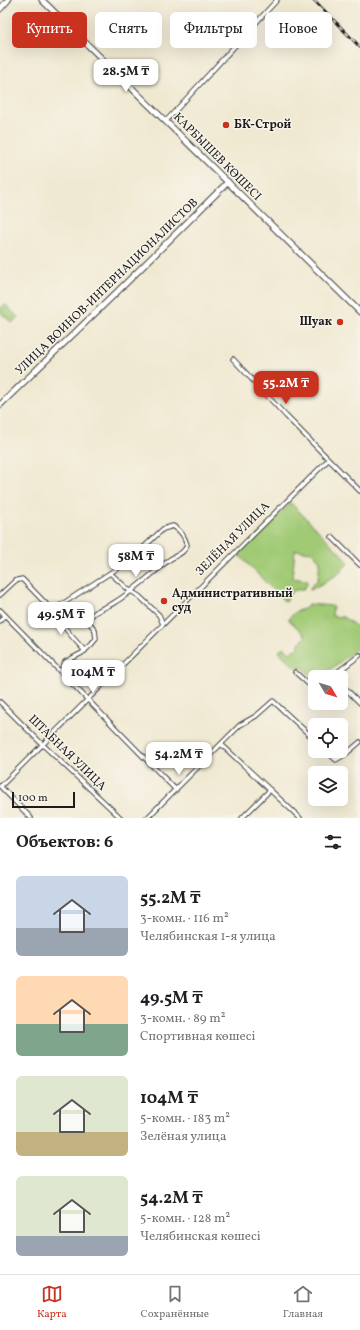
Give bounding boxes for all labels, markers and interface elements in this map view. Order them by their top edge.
chip: Купить [12,12,87,48]
chip: Снять [95,12,162,48]
chip: Фильтры [170,12,257,48]
chip: Новое [265,12,332,48]
pin: 28.5M ₸ [89,59,163,93]
text: 28.5M ₸ [102,63,150,81]
street label: КАРБЫШЕВ КӨШЕСІ [170,110,264,204]
place label: БК-Строй [234,117,292,133]
marker: БК-Строй [221,120,231,130]
street label: УЛИЦА ВОИНОВ-ИНТЕРНАЦИОНАЛИСТОВ [12,195,202,379]
place label: Шуак [299,314,332,330]
marker: Шуак [335,317,345,327]
pin: 55.2M ₸ [249,371,323,405]
text: 55.2M ₸ [263,375,309,393]
street label: ЗЕЛЁНАЯ УЛИЦА [192,497,274,579]
pin: 58M ₸ [108,544,164,578]
text: 58M ₸ [117,548,155,566]
place label: Административный суд [172,586,293,616]
marker: Административный суд [159,596,169,606]
pin: 49.5M ₸ [24,602,98,636]
text: 49.5M ₸ [37,606,85,624]
pin: 104M ₸ [60,660,126,694]
text: 104M ₸ [71,664,115,682]
north arrow [308,670,348,710]
map controls [308,670,348,806]
street label: ШТАБНАЯ УЛИЦА [24,711,110,795]
button: locate [308,718,348,758]
pin: 54.2M ₸ [142,742,216,776]
text: 54.2M ₸ [155,746,203,764]
button: layers [308,766,348,806]
scale bar [12,790,75,809]
text: 100 m [18,791,48,806]
text: Объектов: 6 [16,831,113,854]
icon: filters [322,831,344,853]
text: 55.2M ₸ [140,887,201,910]
icon: home [48,892,96,940]
text: 3-комн. · 116 m² [140,910,229,928]
text: Челябинская 1-я улица [140,928,276,946]
text: 49.5M ₸ [140,987,203,1010]
icon: home [48,992,96,1040]
text: 3-комн. · 89 m² [140,1010,225,1028]
text: Спортивная көшесі [140,1028,255,1046]
text: 104M ₸ [140,1087,198,1110]
icon: home [48,1092,96,1140]
text: 5-комн. · 183 m² [140,1110,230,1128]
text: Зелёная улица [140,1128,226,1146]
text: 54.2M ₸ [140,1187,203,1210]
icon: home [48,1192,96,1240]
text: 5-комн. · 128 m² [140,1210,230,1228]
text: Челябинская көшесі [140,1228,261,1246]
tab: Карта [37,1283,67,1322]
tab: Сохранённые [140,1283,209,1322]
tab: Главная [283,1283,323,1322]

